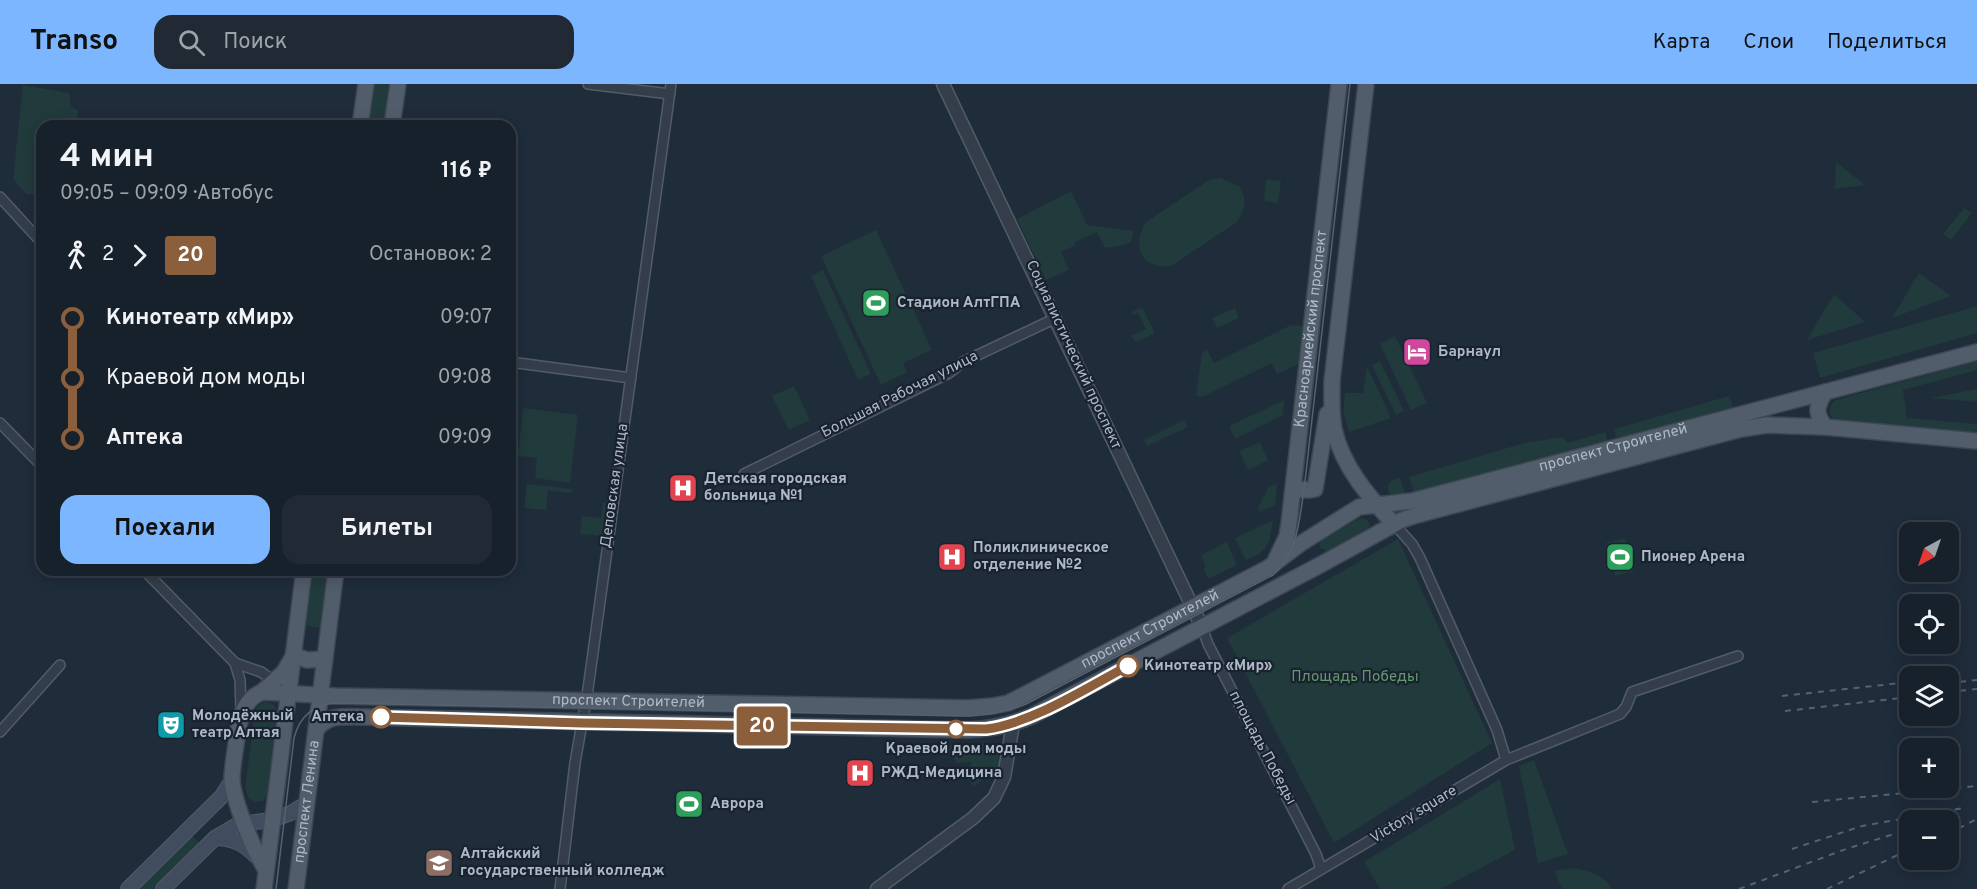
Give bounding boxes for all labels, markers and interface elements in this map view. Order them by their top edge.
search box [154,15,574,69]
text: Transo [30,24,118,60]
icon: search [175,26,208,59]
text: Поиск [223,29,287,56]
text: Карта [1653,29,1710,56]
text: Слои [1743,29,1794,56]
text: Поделиться [1827,29,1947,56]
text: 4 мин [60,137,154,179]
text: 116 ₽ [441,158,492,185]
text: 09:05 – 09:09 · Автобус [60,181,274,207]
street label: Красноармейский проспект [1290,229,1332,429]
icon: walk [60,239,93,272]
icon: forward [123,239,156,272]
text: 2 [102,242,114,268]
text: 20 [177,242,204,269]
text: Остановок: 2 [369,242,492,268]
street label: Социалистический проспект [1021,258,1125,453]
sports icon: Стадион АлтГПА [860,287,892,319]
place label: Стадион АлтГПА [897,294,1021,313]
text: Кинотеатр «Мир» [106,305,294,332]
text: 09:07 [440,305,492,331]
hotel icon: Барнаул [1401,336,1433,368]
place label: Барнаул [1438,343,1501,362]
street label: Большая Рабочая улица [818,347,982,443]
text: Краевой дом моды [106,365,306,392]
text: 09:08 [438,365,492,391]
street label: проспект Строителей [1537,419,1690,477]
street label: Деповская улица [597,422,633,550]
text: Аптека [106,425,183,452]
text: 09:09 [438,425,492,451]
place label: Детская городская больница №1 [704,470,847,506]
hospital icon: Детская городская больница №1 [667,472,699,504]
button: Поехали [60,495,270,564]
button: Билеты [282,495,492,564]
north arrow [1899,522,1959,582]
map controls [1899,522,1959,870]
place label: Поликлиническое отделение №2 [973,539,1109,575]
hospital icon: Поликлиническое отделение №2 [936,541,968,573]
sports icon: Пионер Арена [1604,541,1636,573]
place label: Пионер Арена [1641,548,1745,567]
street label: проспект Строителей [1078,586,1222,673]
button: locate [1899,594,1959,654]
marker: Кинотеатр «Мир» [1117,655,1139,677]
place label: Кинотеатр «Мир» [1144,657,1272,676]
button: layers [1899,666,1959,726]
park label: Площадь Победы [1291,668,1419,687]
street label: площадь Победы [1224,688,1300,808]
street label: проспект Строителей [552,691,705,713]
marker: Аптека [370,706,392,728]
line badge: 20 [735,706,789,746]
place label: Молодёжный театр Алтая [192,707,294,743]
place label: Аптека [311,708,364,727]
theatre icon: Молодёжный театр Алтая [155,709,187,741]
text: 20 [749,713,775,740]
marker: Краевой дом моды [947,720,965,738]
button: + [1899,738,1959,798]
street label: проспект Ленина [290,739,324,864]
place label: Краевой дом моды [886,740,1026,759]
hospital icon: РЖД-Медицина [844,757,876,789]
place label: РЖД-Медицина [881,764,1002,783]
street label: Victory square [1367,782,1461,848]
sports icon: Аврора [673,788,705,820]
place label: Аврора [710,795,764,814]
button: − [1899,810,1959,870]
place label: Алтайский государственный колледж [460,845,665,881]
school or university icon: Алтайский государственный колледж [423,847,455,879]

